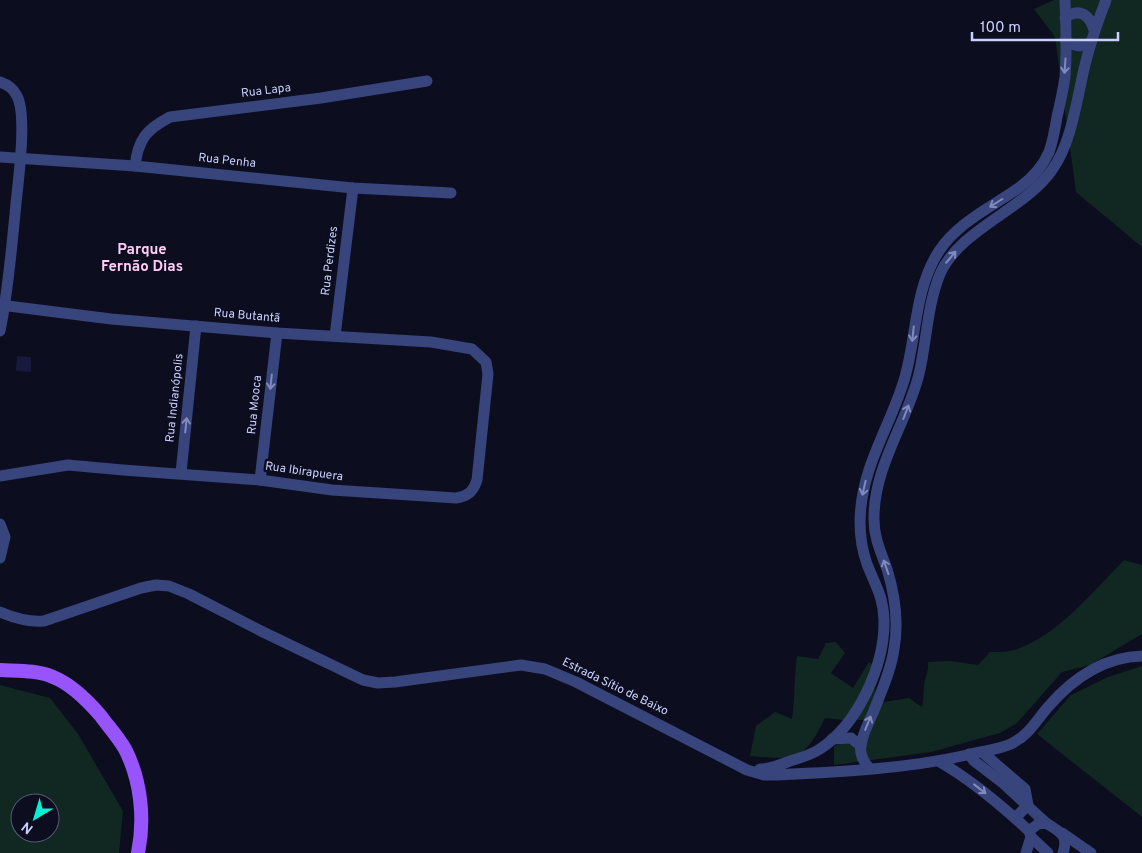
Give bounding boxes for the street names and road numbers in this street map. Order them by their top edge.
street label: Rua Lapa [240,80,292,102]
street label: Rua Penha [197,150,257,172]
street label: Rua Perdizes [318,225,342,297]
street label: Rua Butantã [213,305,281,327]
street label: Rua Indianópolis [162,353,188,443]
street label: Rua Mooca [244,375,266,435]
street label: Rua Ibirapuera [264,459,344,485]
street label: Estrada Sítio de Baixo [559,654,671,720]

